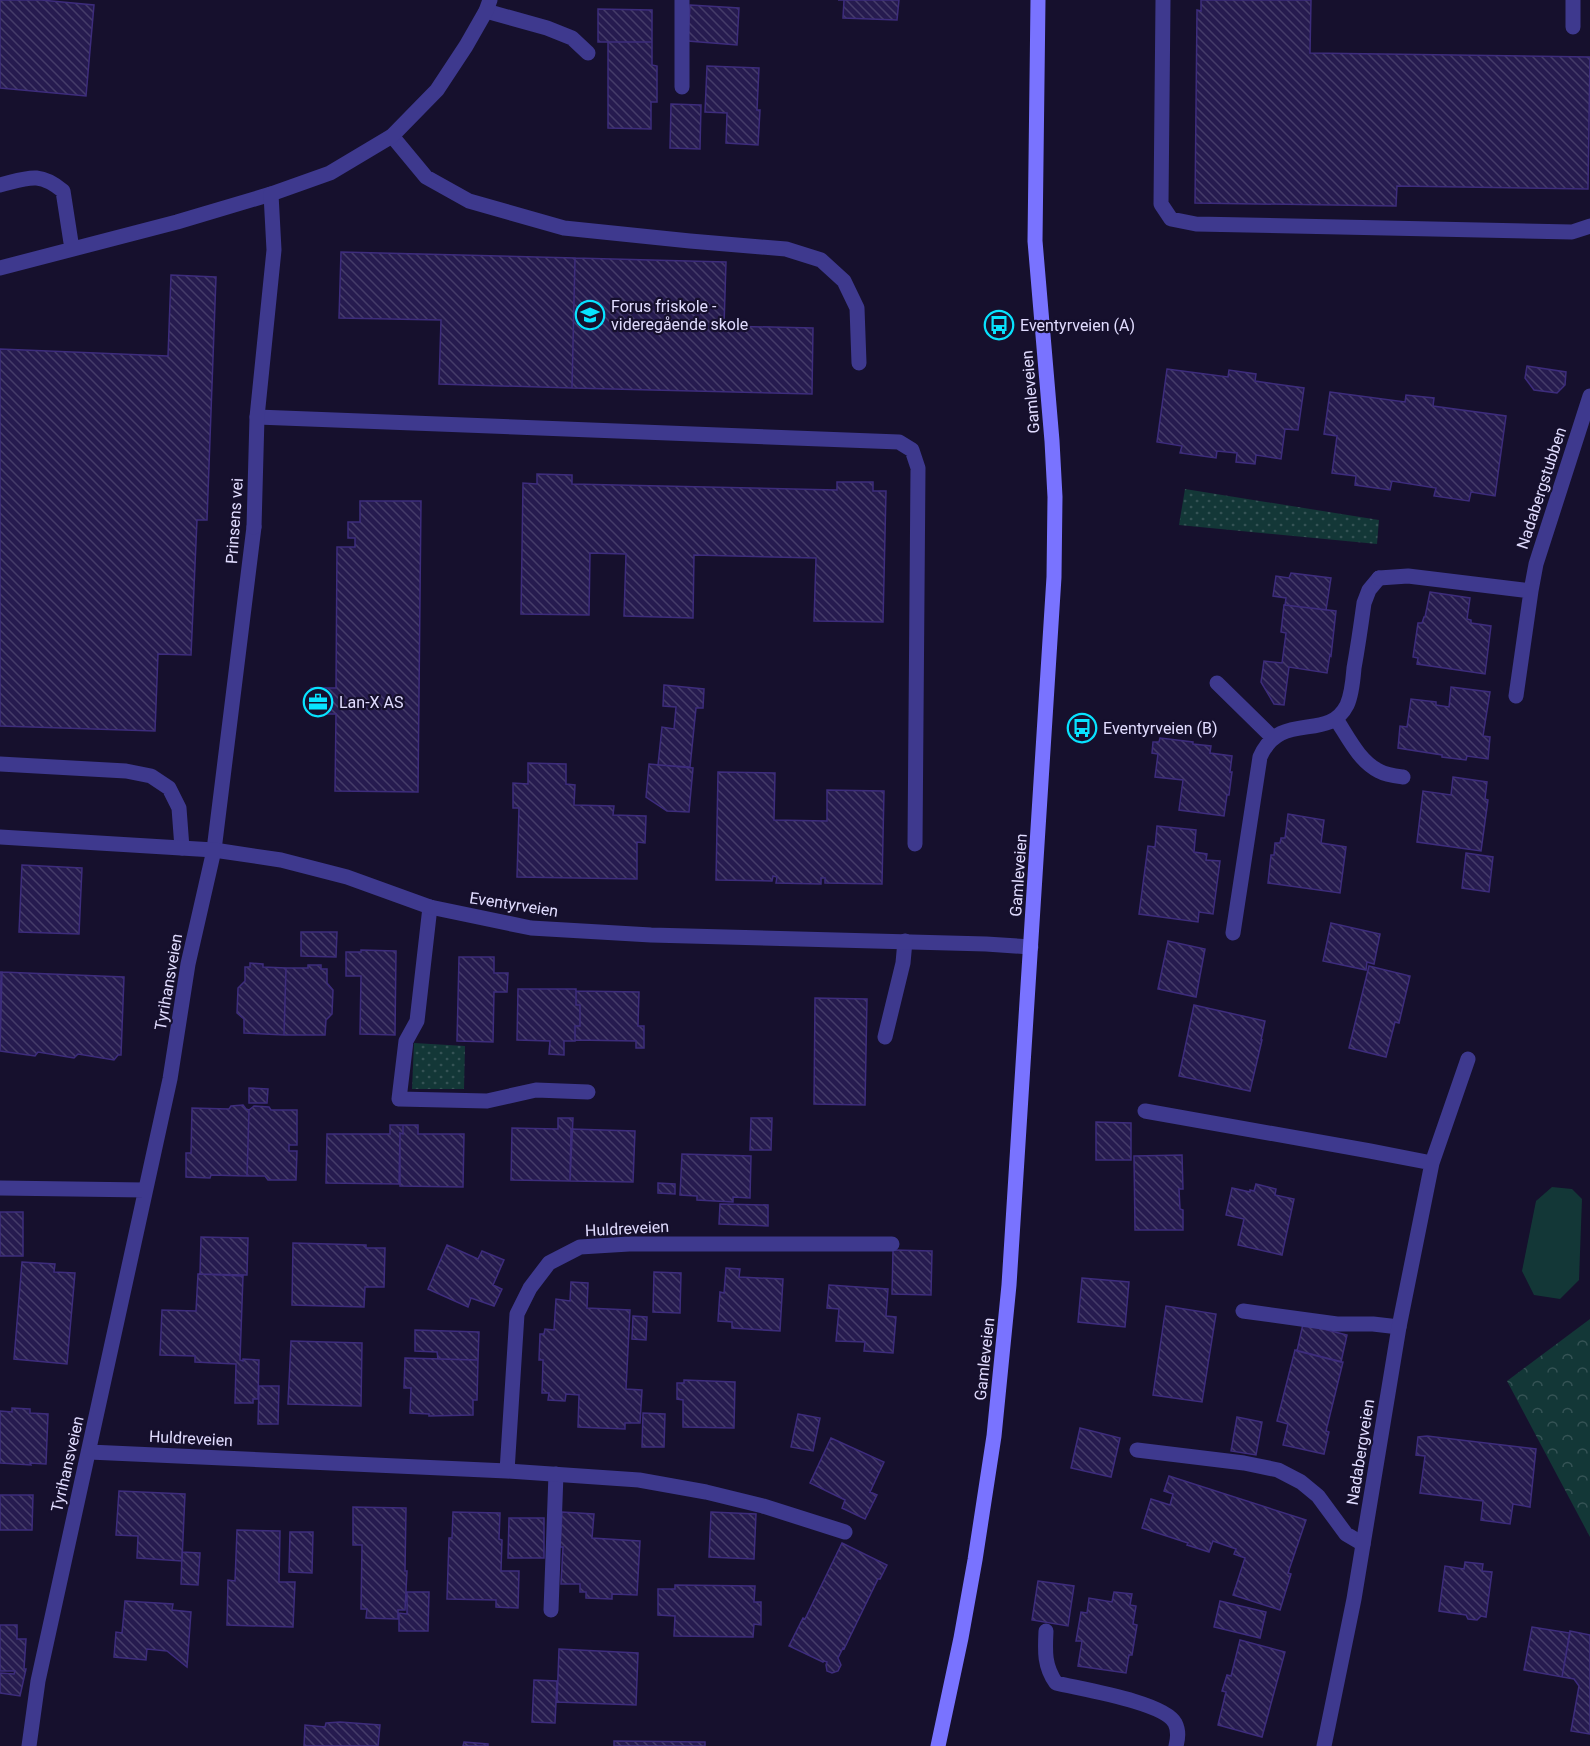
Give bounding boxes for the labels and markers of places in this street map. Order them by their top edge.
place label: Forus friskole - videregående skole [611,297,748,334]
school or university icon: Forus friskole - videregående skole [574,299,606,331]
bus stop icon: Eventyrveien (A) [983,309,1015,341]
place label: Eventyrveien (A) [1020,316,1135,335]
office icon: Lan-X AS [302,686,334,718]
place label: Lan-X AS [339,693,404,712]
bus stop icon: Eventyrveien (B) [1066,712,1098,744]
place label: Eventyrveien (B) [1103,719,1218,738]

